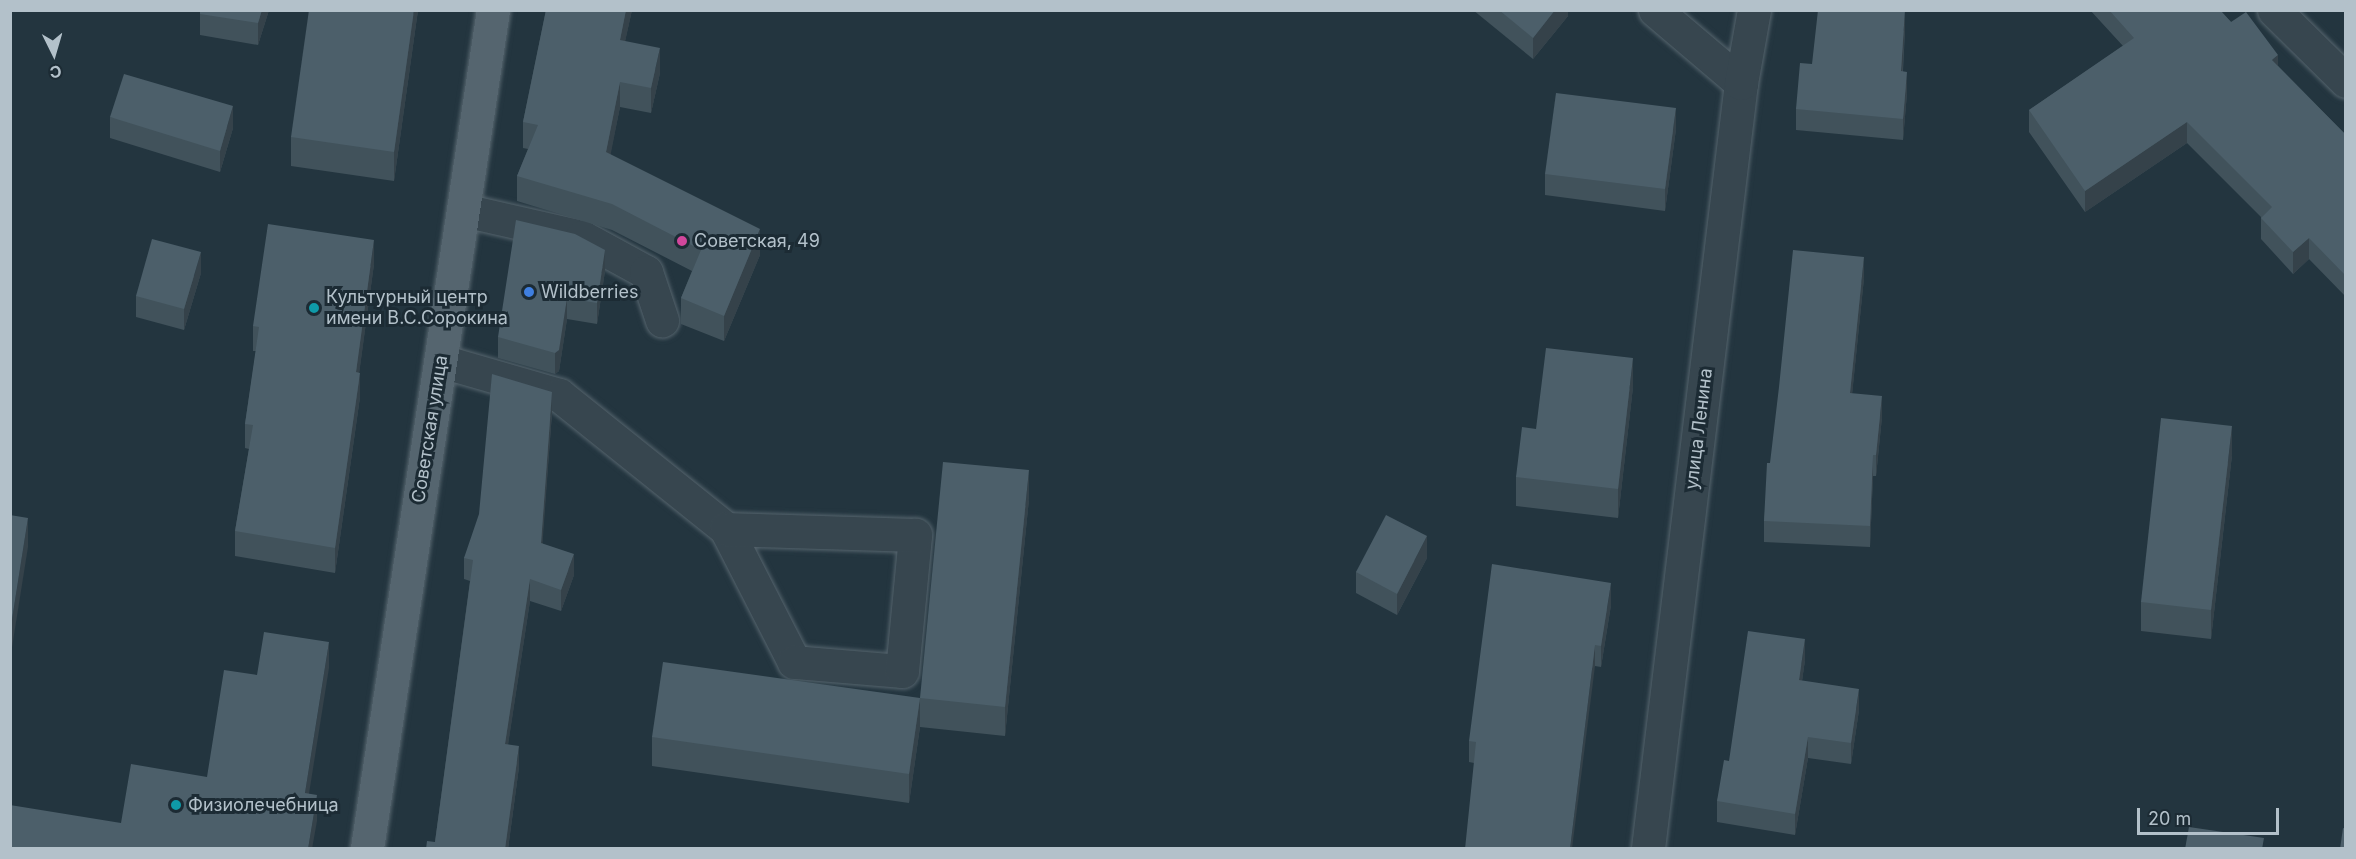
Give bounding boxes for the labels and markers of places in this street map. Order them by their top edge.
place label: Советская, 49 [694,230,820,252]
marker: Советская, 49 [675,234,689,248]
place label: Wildberries [541,281,638,303]
marker: Wildberries [522,285,536,299]
place label: Культурный центр имени В.С.Сорокина [326,287,508,330]
marker: Культурный центр имени В.С.Сорокина [307,301,321,315]
place label: Физиолечебница [188,794,339,816]
marker: Физиолечебница [169,798,183,812]

